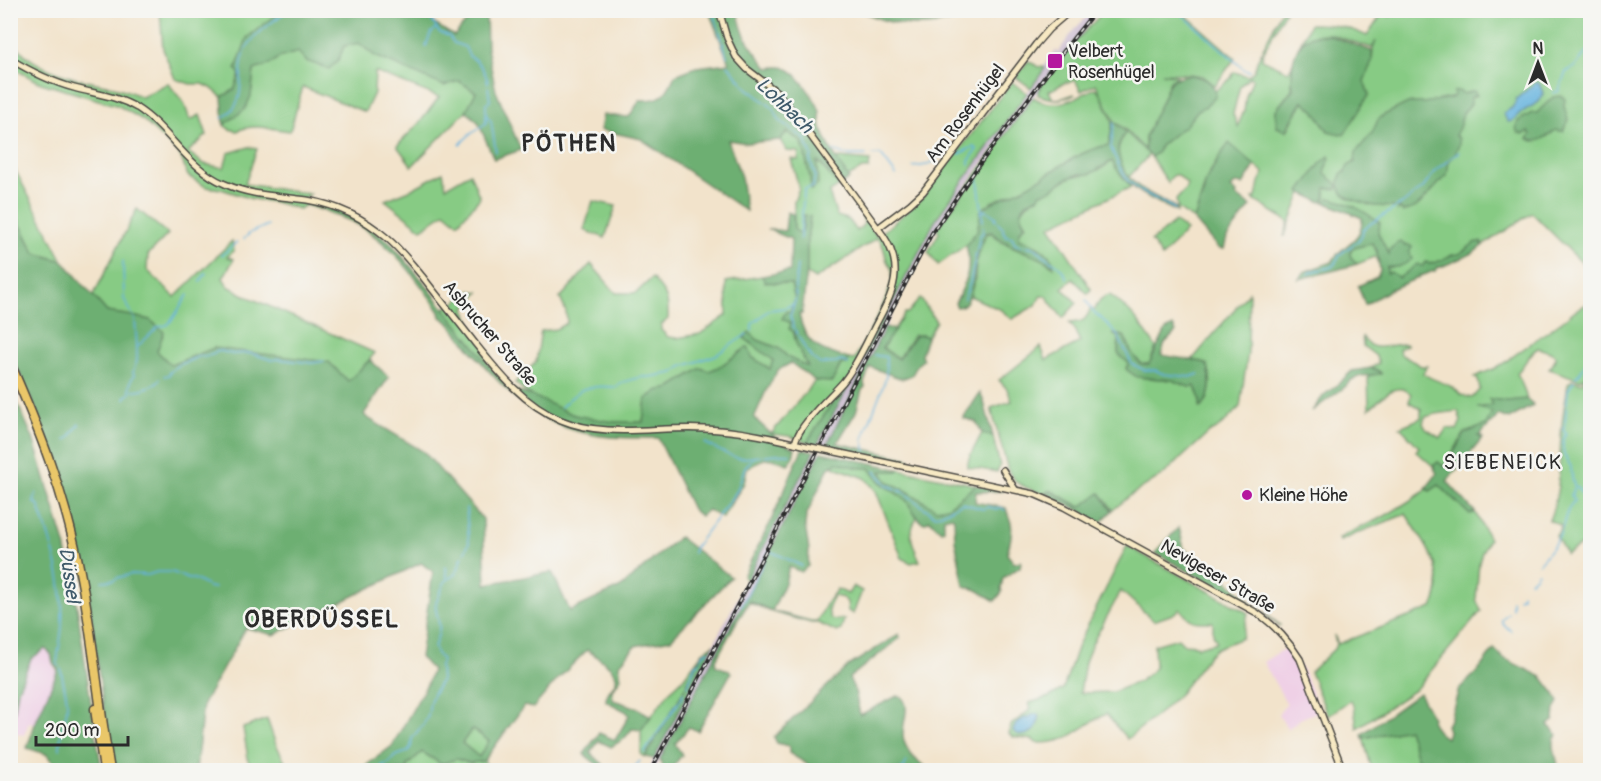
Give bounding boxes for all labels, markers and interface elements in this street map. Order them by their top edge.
north arrow [1508,33,1568,93]
text: N [1533,39,1544,59]
place label: Velbert Rosenhügel [1068,40,1155,84]
marker: Velbert Rosenhügel [1046,52,1064,70]
street label: Am Rosenhügel [921,59,1010,167]
water label: Lohbach [751,72,820,140]
district label: PÖTHEN [521,129,617,158]
street label: Asbrucher Straße [438,276,542,391]
district label: SIEBENEICK [1444,450,1562,475]
place label: Kleine Höhe [1259,484,1348,507]
marker: Kleine Höhe [1240,488,1254,502]
street label: Nevigeser Straße [1156,534,1279,619]
water label: Düssel [53,546,86,606]
district label: OBERDÜSSEL [244,605,400,634]
scale bar [36,709,128,747]
text: 200 m [45,719,100,742]

